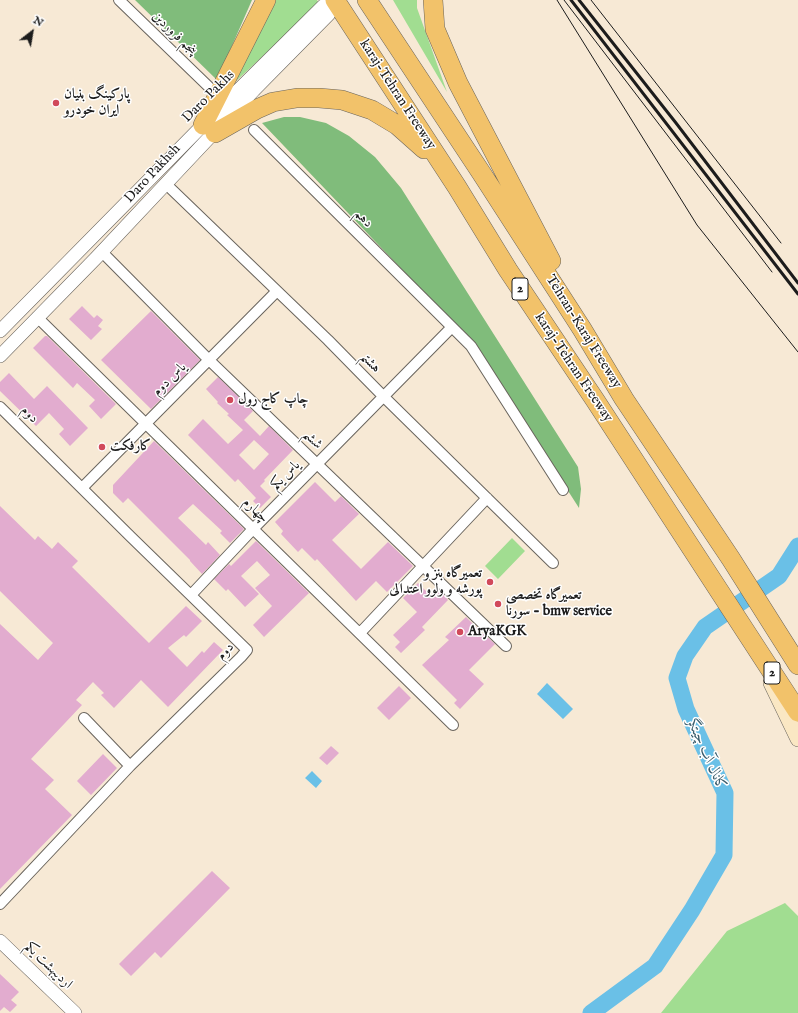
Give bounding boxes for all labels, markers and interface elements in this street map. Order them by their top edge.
street label: پنجم فروردین [148,8,200,60]
north arrow [12,12,52,52]
text: N [30,13,46,30]
street label: karaj-Tehran Freeway [355,37,439,153]
street label: Daro Pakhs [179,67,239,127]
place label: پارکینگ بنیان ایران خودرو [64,87,130,120]
marker: پارکینگ بنیان ایران خودرو [51,98,61,108]
street label: Daro Pakhsh [121,141,185,207]
street label: دهم [350,206,376,232]
street label: Tehran-Karaj Freeway [541,272,625,392]
road number: 2 [512,278,528,300]
street label: karaj-Tehran Freeway [530,310,616,426]
street label: هشتم [356,349,384,377]
street label: یاس دوم [150,360,190,400]
place label: چاپ کاج رول [238,392,308,408]
marker: چاپ کاج رول [225,395,235,405]
street label: دوم [17,403,41,427]
street label: ششم [299,427,325,453]
place label: کارفکت [110,439,151,455]
marker: کارفکت [97,442,107,452]
street label: یاس یکم [268,458,304,494]
street label: چهارم [238,495,272,527]
place label: تعمیرگاه بنز و پورشه و ولوو اعتدالی [390,566,482,598]
marker: تعمیرگاه بنز و پورشه و ولوو اعتدالی [485,577,495,587]
place label: تعمیرگاه تخصصی سورنا - bmw service [506,588,612,620]
marker: تعمیرگاه تخصصی سورنا - bmw service [493,599,503,609]
place label: AryaKGK [468,624,526,640]
marker: AryaKGK [455,627,465,637]
street label: دوم [214,640,238,664]
road number: 2 [764,662,780,684]
water label: کانال آب چیتگر [682,716,730,794]
street label: اردیبهشت یکم [20,939,76,993]

